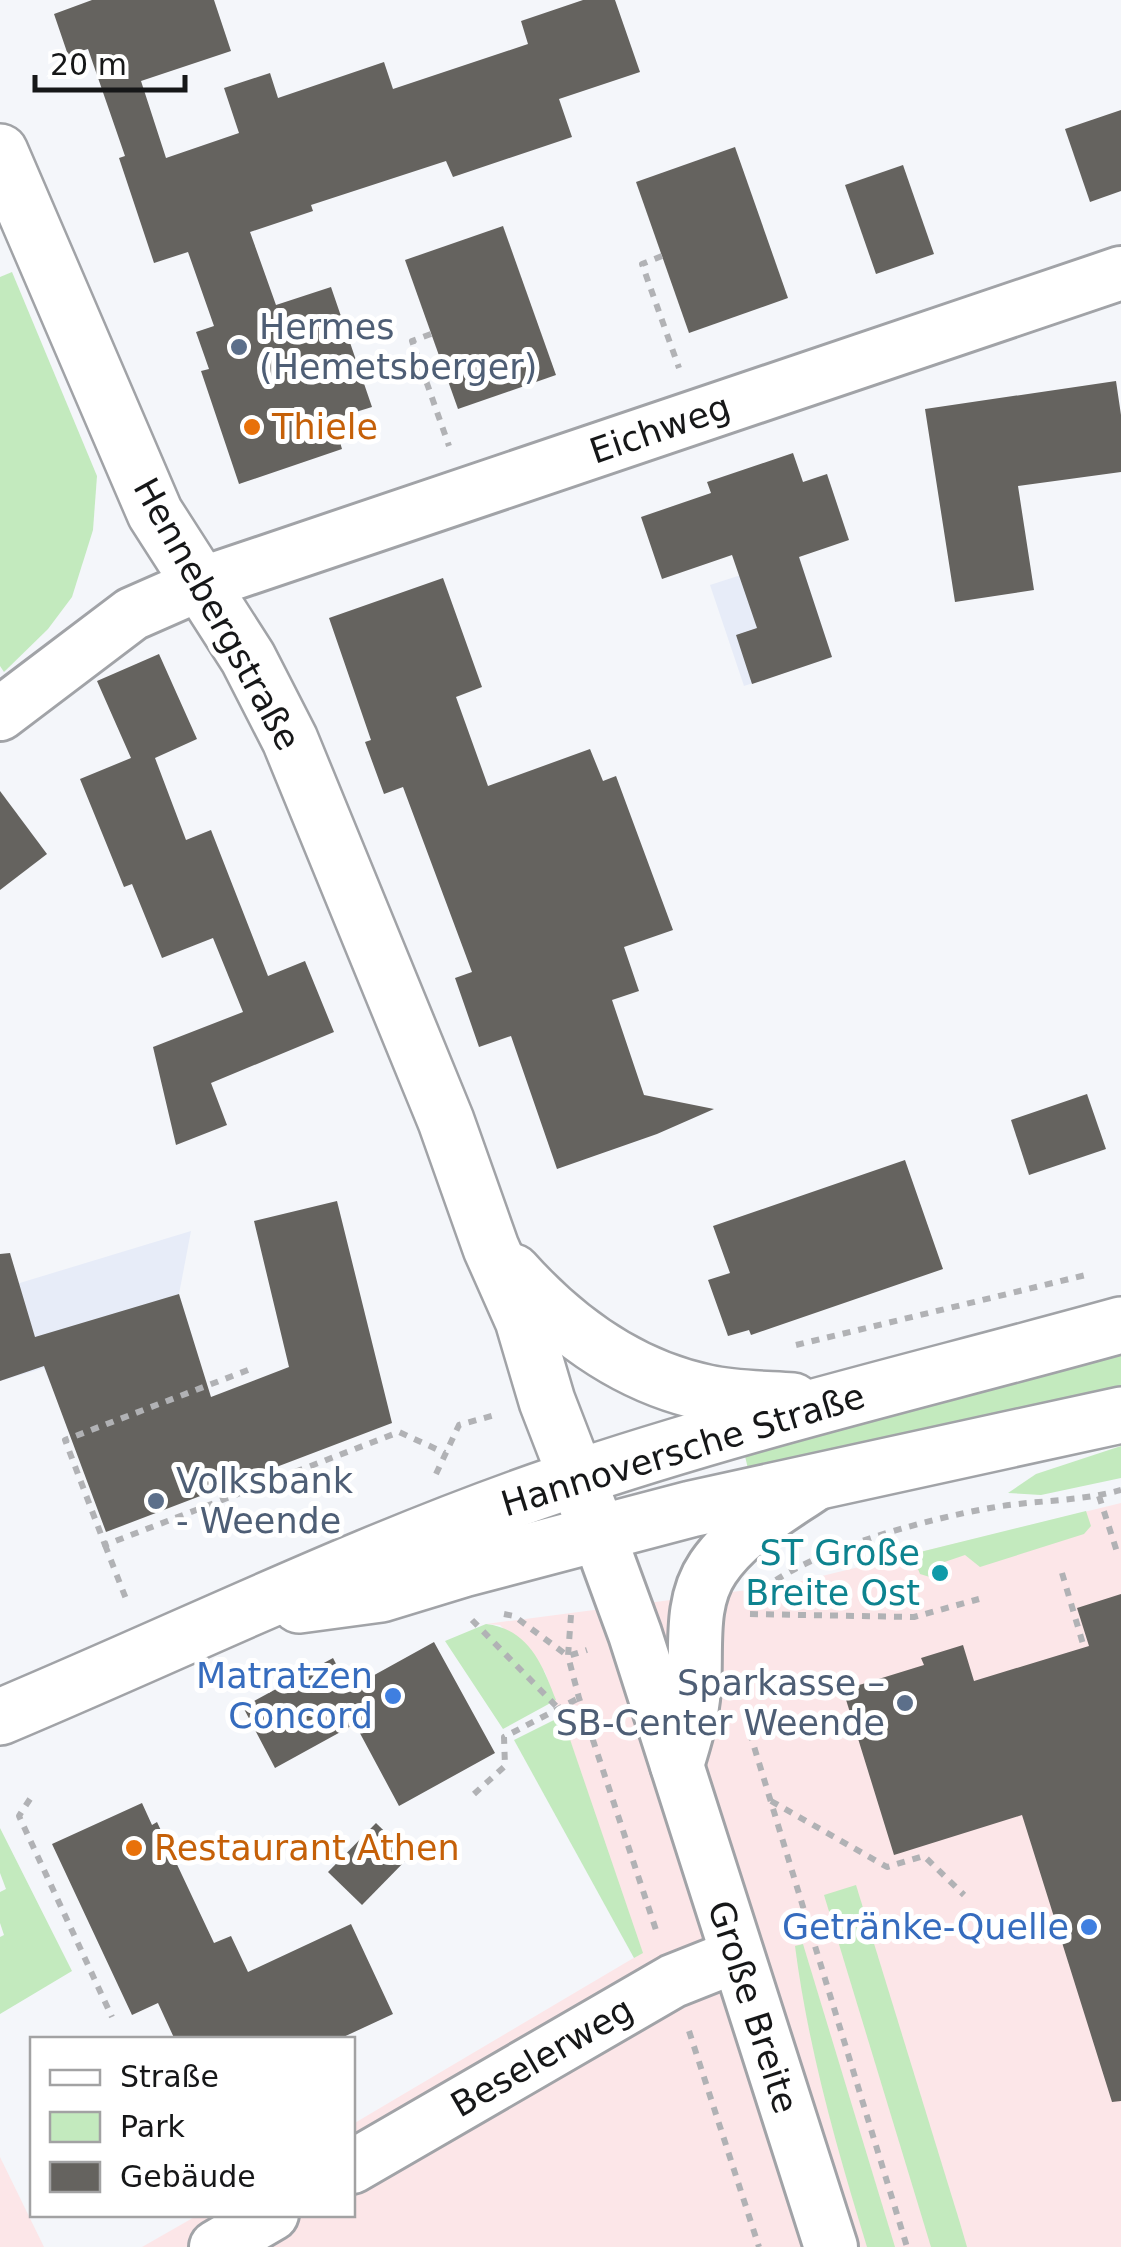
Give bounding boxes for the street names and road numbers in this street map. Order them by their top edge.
street label: Eichweg [585,386,735,472]
street label: Hennebergstraße [126,471,308,757]
street label: Hannoversche Straße [496,1376,870,1524]
street label: Große Breite [700,1896,806,2118]
street label: Beselerweg [444,1989,640,2125]

